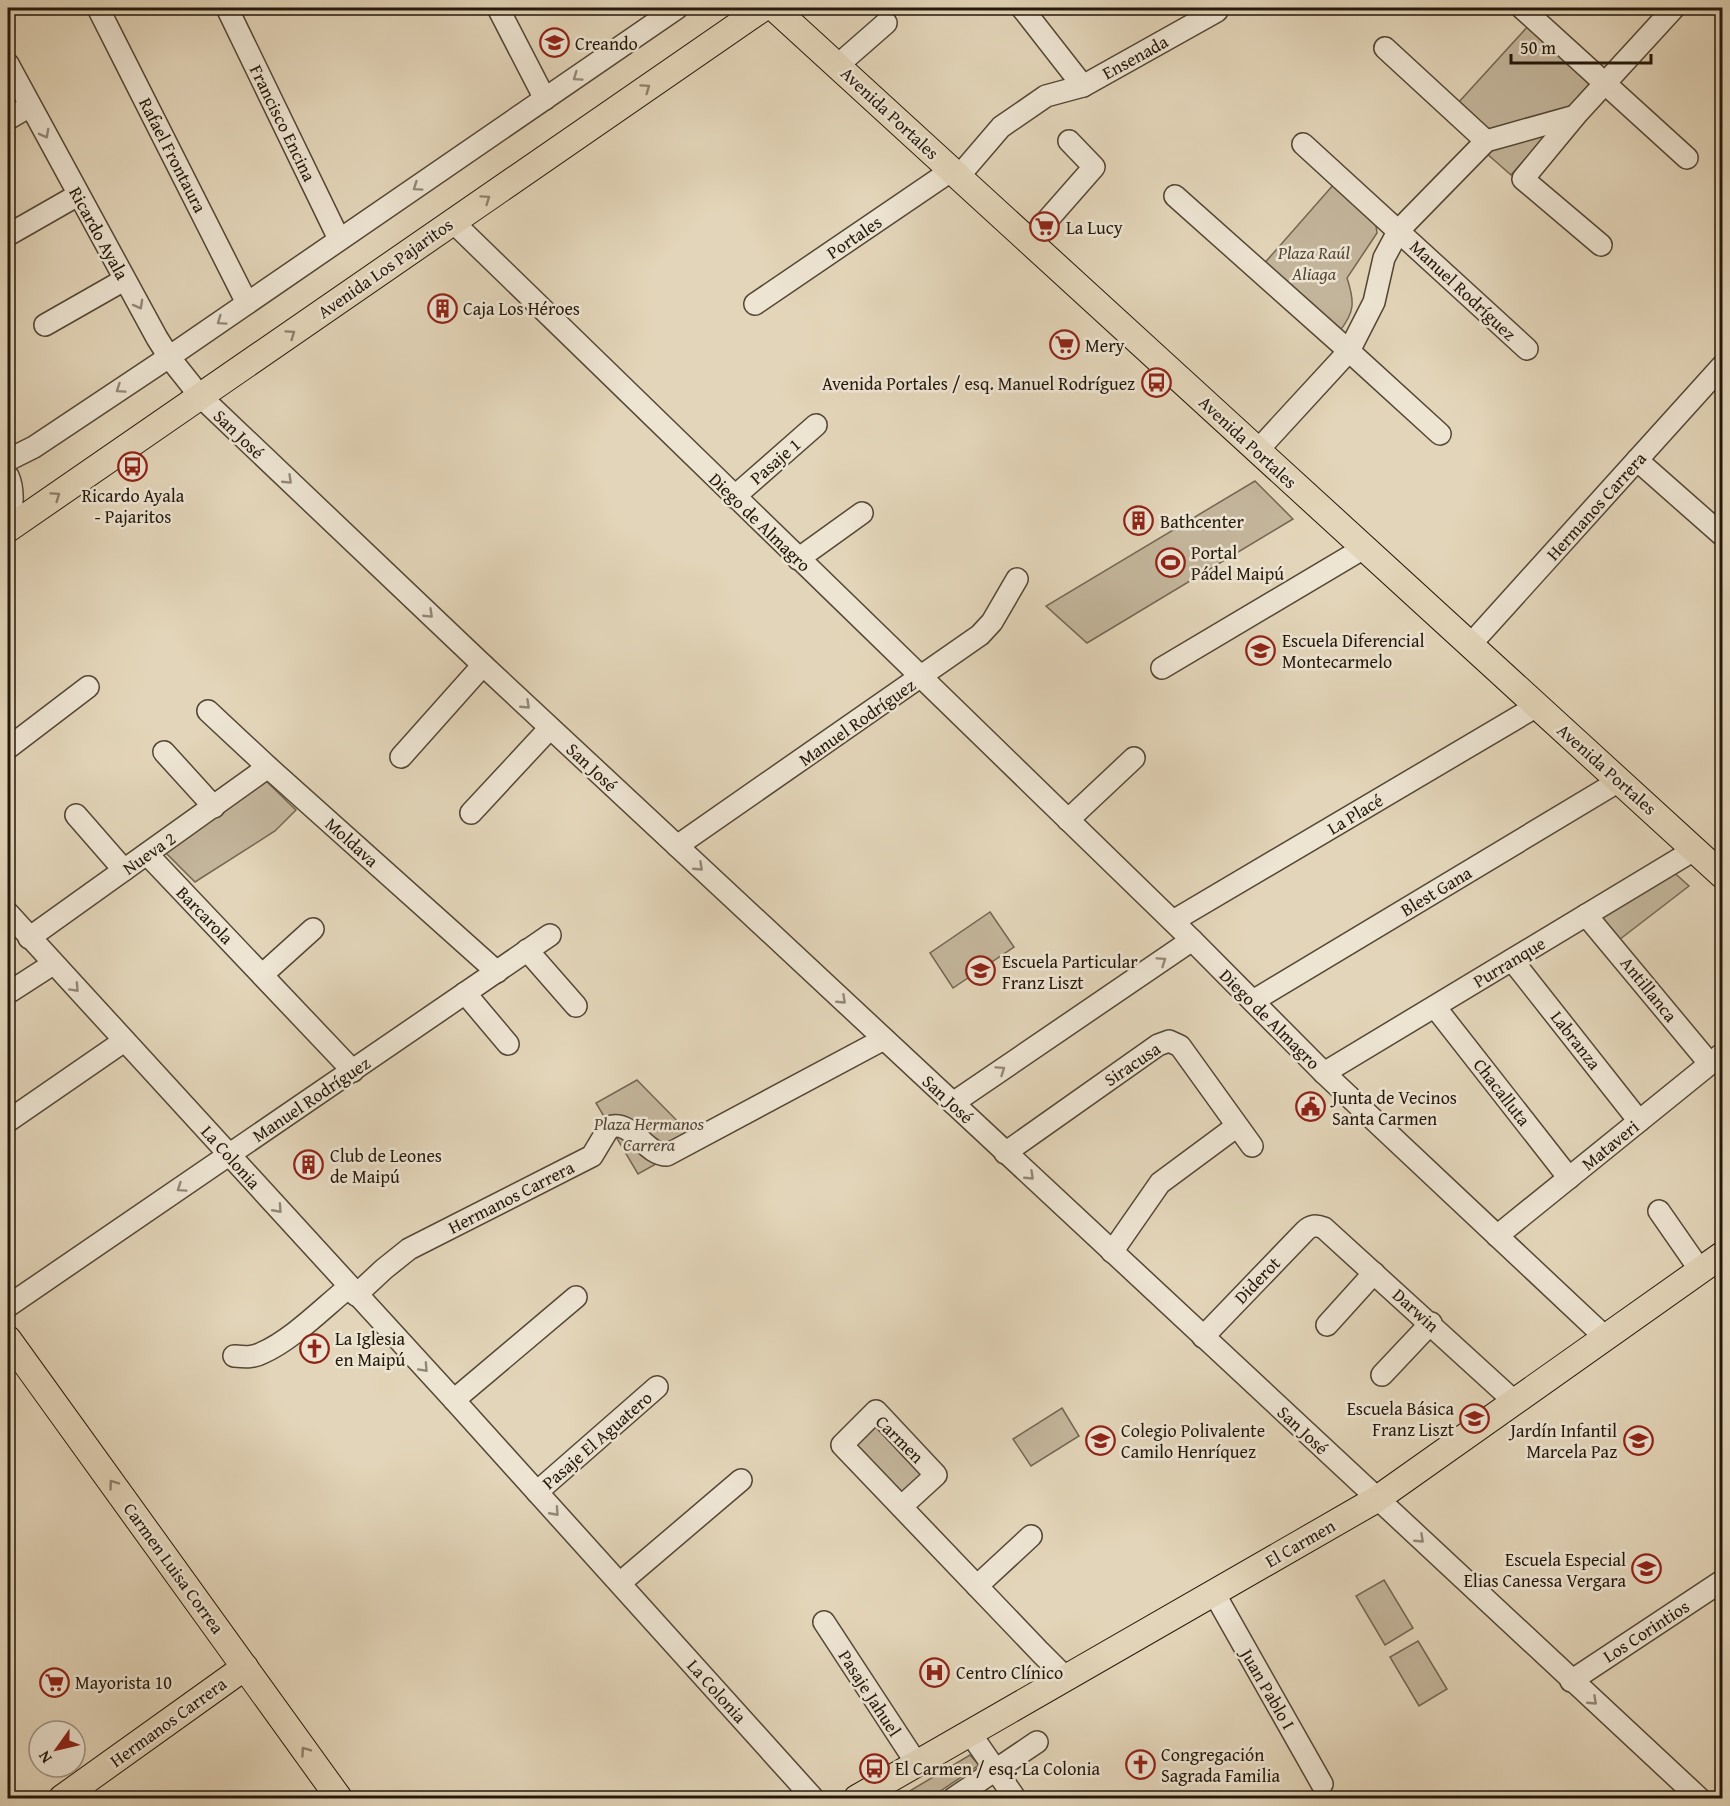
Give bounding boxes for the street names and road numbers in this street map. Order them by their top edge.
street label: Ensenada [1097,28,1173,86]
street label: Francisco Encina [243,60,323,186]
street label: Avenida Portales [835,60,945,166]
street label: Rafael Frontaura [132,93,214,218]
street label: Ricardo Ayala [62,182,136,285]
street label: Portales [821,209,887,265]
street label: Avenida Los Pajaritos [312,211,458,325]
street label: Manuel Rodríguez [1404,233,1522,347]
street label: Avenida Portales [1193,389,1303,495]
street label: San José [207,403,271,465]
street label: Pasaje 1 [744,431,806,491]
street label: Hermanos Carrera [1540,445,1653,566]
street label: Diego de Almagro [703,466,817,578]
street label: Manuel Rodríguez [793,672,921,772]
street label: Avenida Portales [1551,717,1663,821]
street label: San José [560,736,624,798]
street label: La Placé [1322,787,1388,841]
street label: Moldava [319,811,385,874]
street label: Nueva 2 [117,825,181,881]
street label: Blest Gana [1395,859,1477,923]
street label: Barcarola [170,880,240,951]
street label: Purranque [1468,930,1550,994]
street label: Antillanca [1614,950,1684,1028]
street label: Diego de Almagro [1213,962,1327,1076]
street label: Labranza [1544,1005,1608,1076]
street label: Siracusa [1098,1035,1166,1093]
street label: Manuel Rodríguez [247,1049,376,1149]
street label: Chacalluta [1467,1052,1537,1132]
street label: San José [916,1068,980,1130]
street label: Mataveri [1575,1113,1645,1177]
street label: La Colonia [195,1119,267,1195]
street label: Hermanos Carrera [443,1153,579,1240]
street label: Diderot [1228,1250,1287,1310]
street label: Darwin [1387,1282,1445,1338]
street label: Pasaje El Aguatero [536,1384,658,1496]
street label: San José [1271,1399,1335,1461]
street label: Carmen [870,1409,930,1469]
street label: Carmen Luisa Correa [117,1497,231,1640]
street label: El Carmen [1260,1512,1340,1574]
street label: Los Corintios [1597,1593,1695,1669]
street label: Juan Pablo I [1233,1642,1302,1734]
street label: Pasaje Jahuel [832,1644,908,1742]
street label: La Colonia [681,1653,753,1729]
street label: Hermanos Carrera [104,1670,232,1774]

